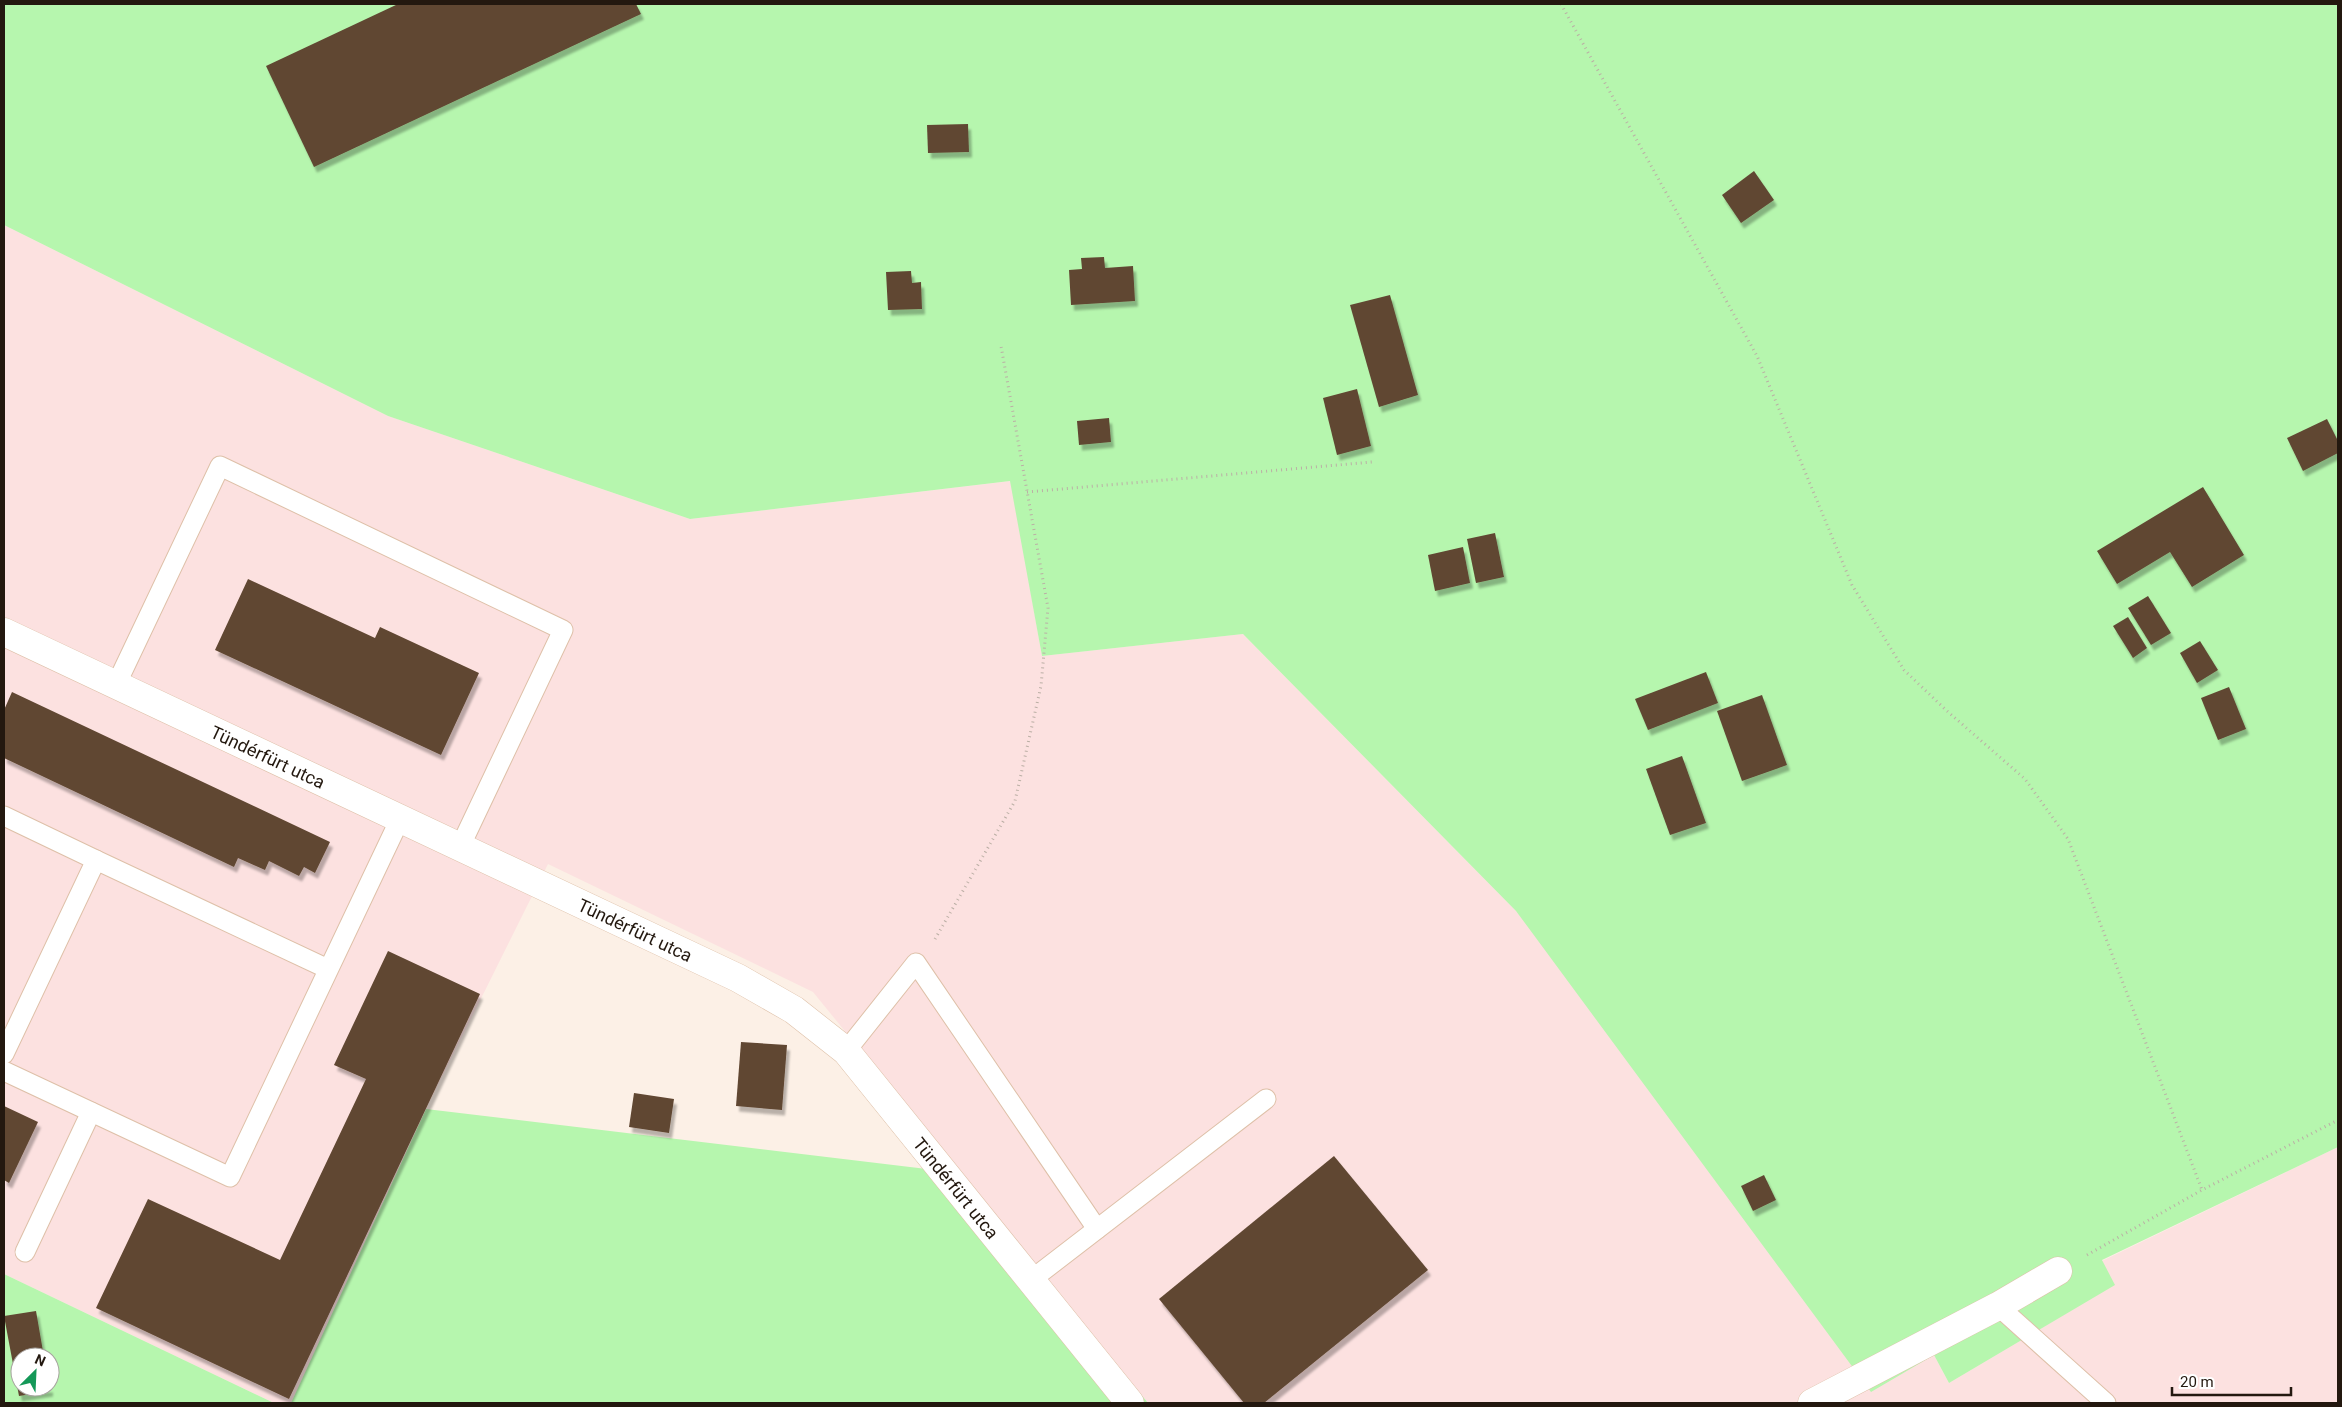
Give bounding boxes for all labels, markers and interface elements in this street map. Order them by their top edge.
street label: Tündérfürt utca [208,721,329,792]
street label: Tündérfürt utca [575,894,696,966]
street label: Tündérfürt utca [909,1133,1003,1243]
north arrow [10,1347,60,1397]
text: N [33,1351,48,1369]
scale bar [2172,1364,2291,1396]
text: 20 m [2180,1373,2214,1391]

